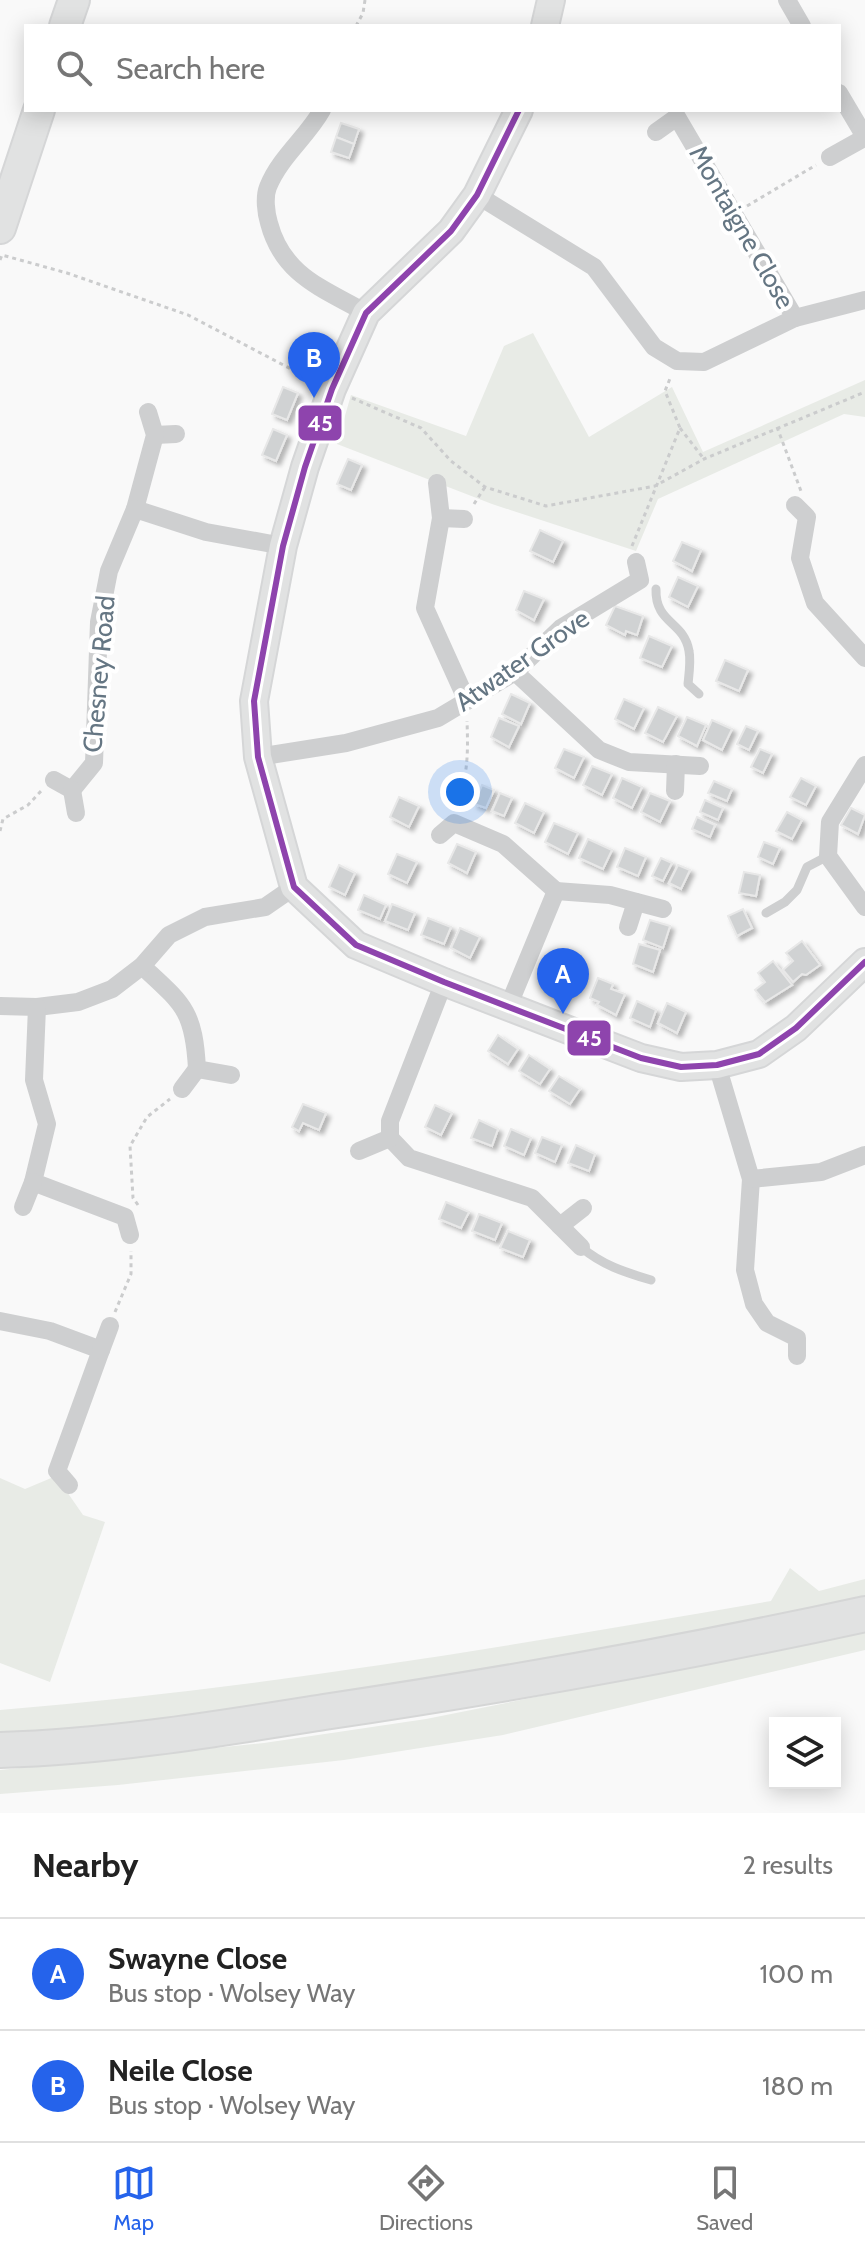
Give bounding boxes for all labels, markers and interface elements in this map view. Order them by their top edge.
search box [24,24,841,112]
icon: search [52,46,96,90]
text: Search here [116,50,265,87]
street label: Montaigne Close [682,140,802,314]
pin: B [288,332,340,398]
line badge: 45 [297,404,343,442]
text: 45 [307,410,333,437]
street label: Chesney Road [76,594,122,754]
street label: Atwater Grove [449,602,595,718]
your location [440,772,480,812]
pin: A [537,948,589,1014]
line badge: 45 [566,1019,612,1057]
text: 45 [576,1025,602,1052]
map controls [769,1717,841,1789]
button: layers [769,1717,841,1789]
text: Nearby [32,1844,139,1886]
text: 2 results [742,1849,833,1881]
text: Swayne Close [108,1940,287,1977]
text: A [50,1958,66,1990]
text: 100 m [760,1958,833,1990]
text: Bus stop · Wolsey Way [108,1977,355,2009]
text: Neile Close [108,2052,253,2089]
text: B [50,2070,66,2102]
text: 180 m [762,2070,833,2102]
text: Bus stop · Wolsey Way [108,2089,355,2121]
tab: Map [112,2161,156,2236]
tab: Directions [379,2161,473,2236]
tab: Saved [696,2161,753,2236]

